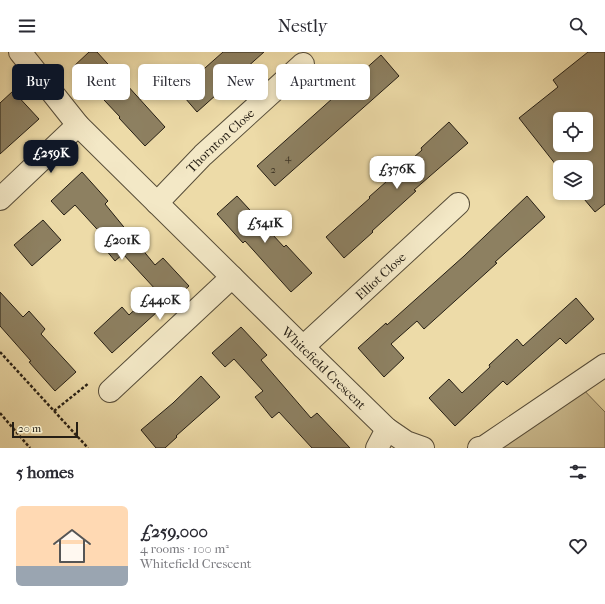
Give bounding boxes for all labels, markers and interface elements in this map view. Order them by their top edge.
icon: menu [16,15,38,37]
icon: search [567,15,589,37]
text: Nestly [278,16,327,37]
chip: Buy [12,64,64,100]
chip: Rent [72,64,130,100]
chip: Filters [138,64,205,100]
chip: New [213,64,268,100]
chip: Apartment [276,64,370,100]
street label: Thornton Close [183,105,258,176]
map controls [553,112,593,200]
button: locate [553,112,593,152]
pin: £259K [23,140,79,174]
text: £259K [32,145,70,160]
house number: 4 [285,151,292,164]
pin: £376K [369,156,425,190]
button: layers [553,160,593,200]
text: £376K [379,161,415,176]
house number: 2 [270,163,276,176]
pin: £541K [237,210,293,244]
text: £541K [247,215,283,230]
pin: £201K [94,227,150,261]
text: £201K [104,232,140,247]
street label: Elliot Close [352,249,409,303]
pin: £440K [132,287,188,321]
text: £440K [140,292,180,307]
street label: Whitefield Crescent [278,323,369,413]
scale bar [12,420,78,439]
text: 20 m [18,422,41,435]
icon: filters [567,461,589,483]
text: 5 homes [16,462,74,482]
text: £259,000 [140,521,208,541]
icon: home [48,522,96,570]
icon: heart [567,535,589,557]
text: 4 rooms · 100 m² [140,541,229,556]
text: Whitefield Crescent [140,556,252,571]

